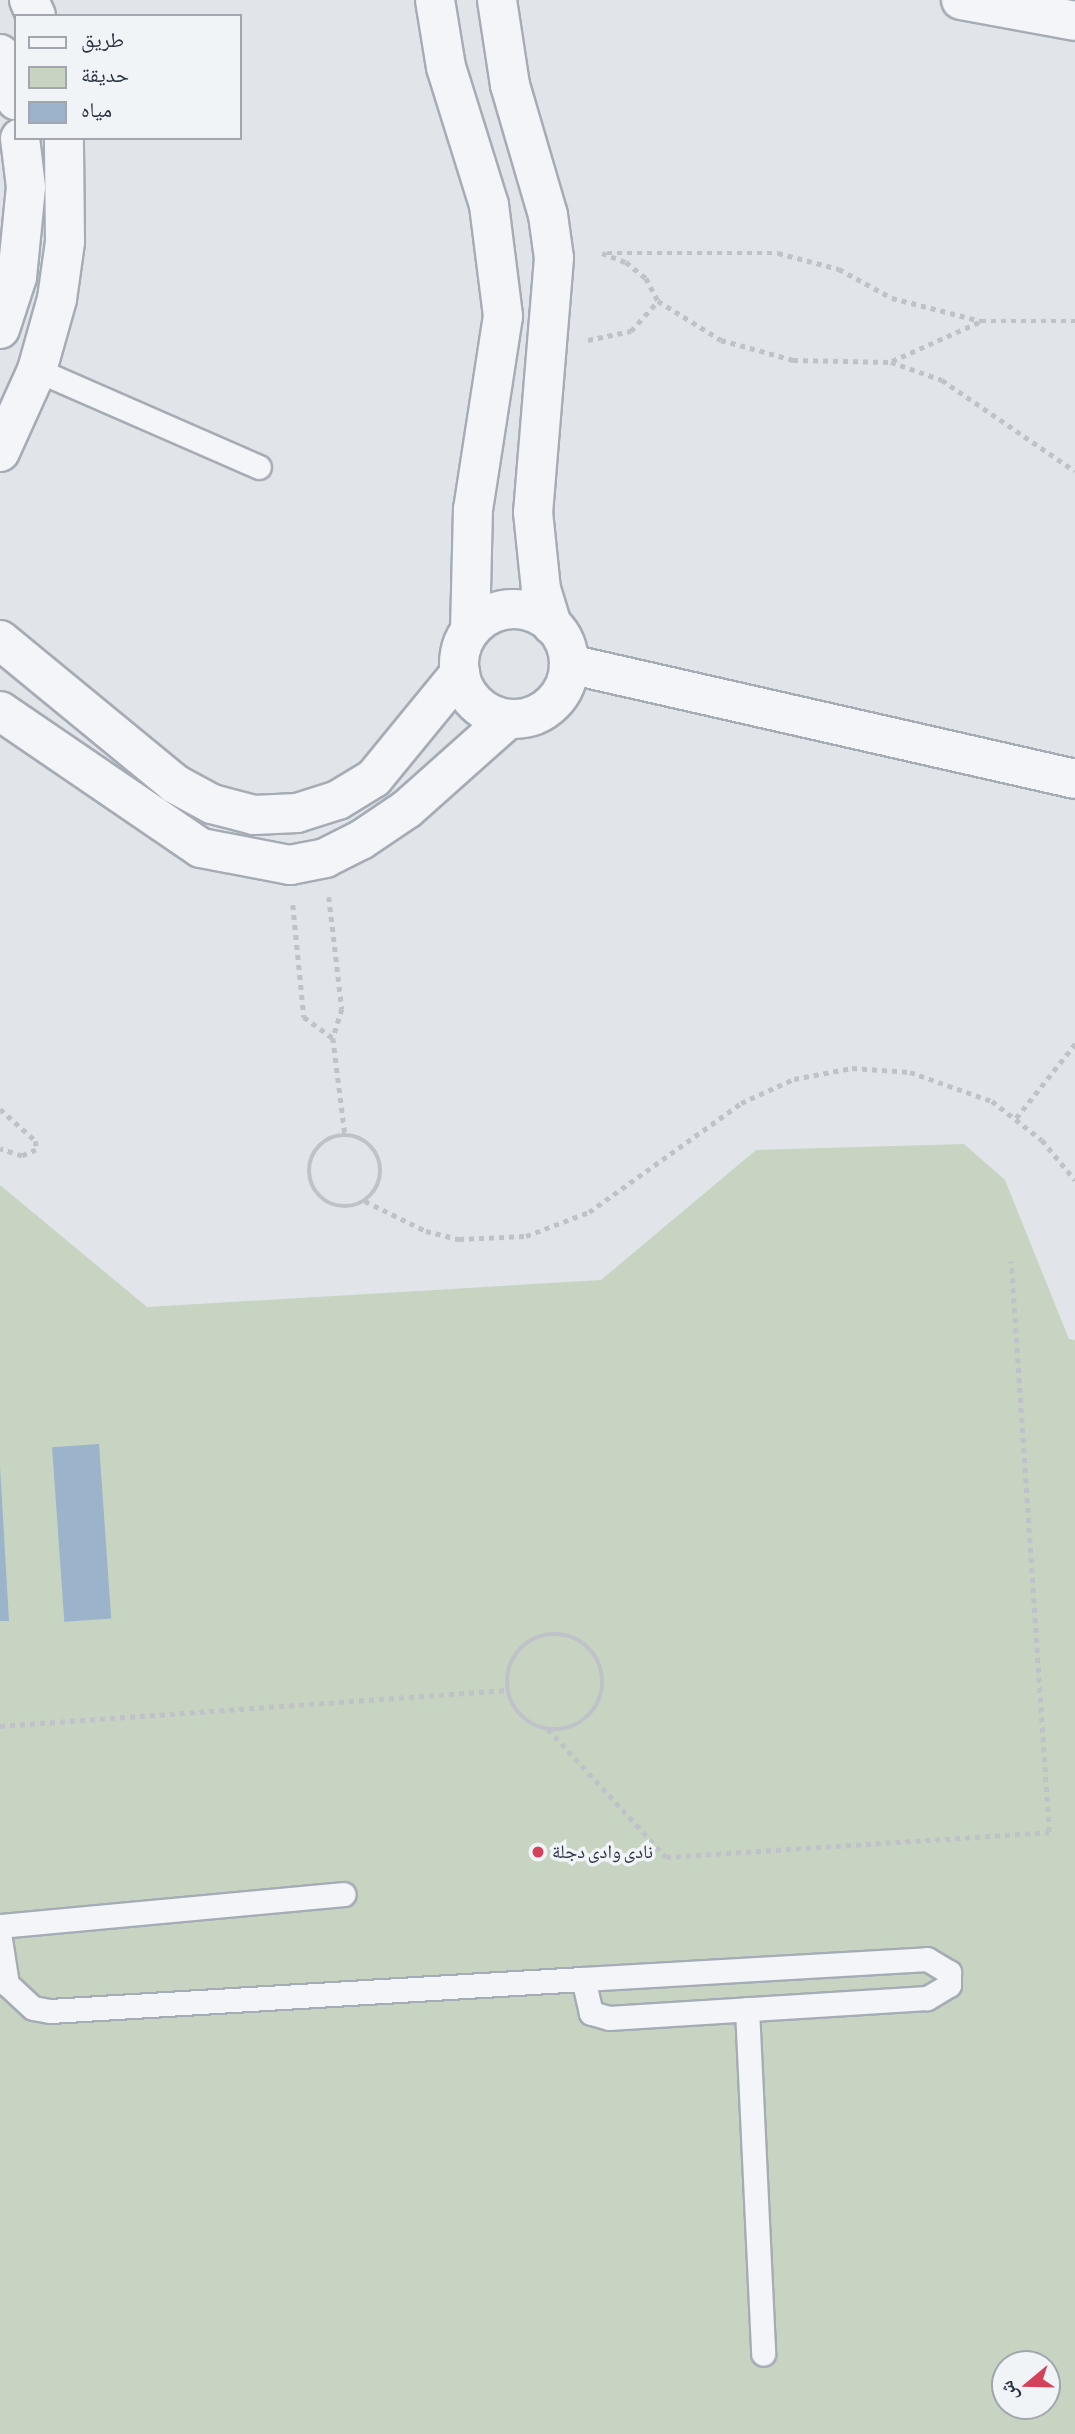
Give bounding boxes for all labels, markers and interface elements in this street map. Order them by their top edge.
legend [14,14,242,140]
text: طريق [81,27,124,51]
text: حديقة [81,62,129,86]
text: مياه [81,97,112,121]
place label: نادى وادى دجلة [552,1841,653,1863]
marker: نادى وادى دجلة [530,1844,546,1860]
north arrow [991,2350,1061,2420]
text: ش [994,2378,1022,2404]

